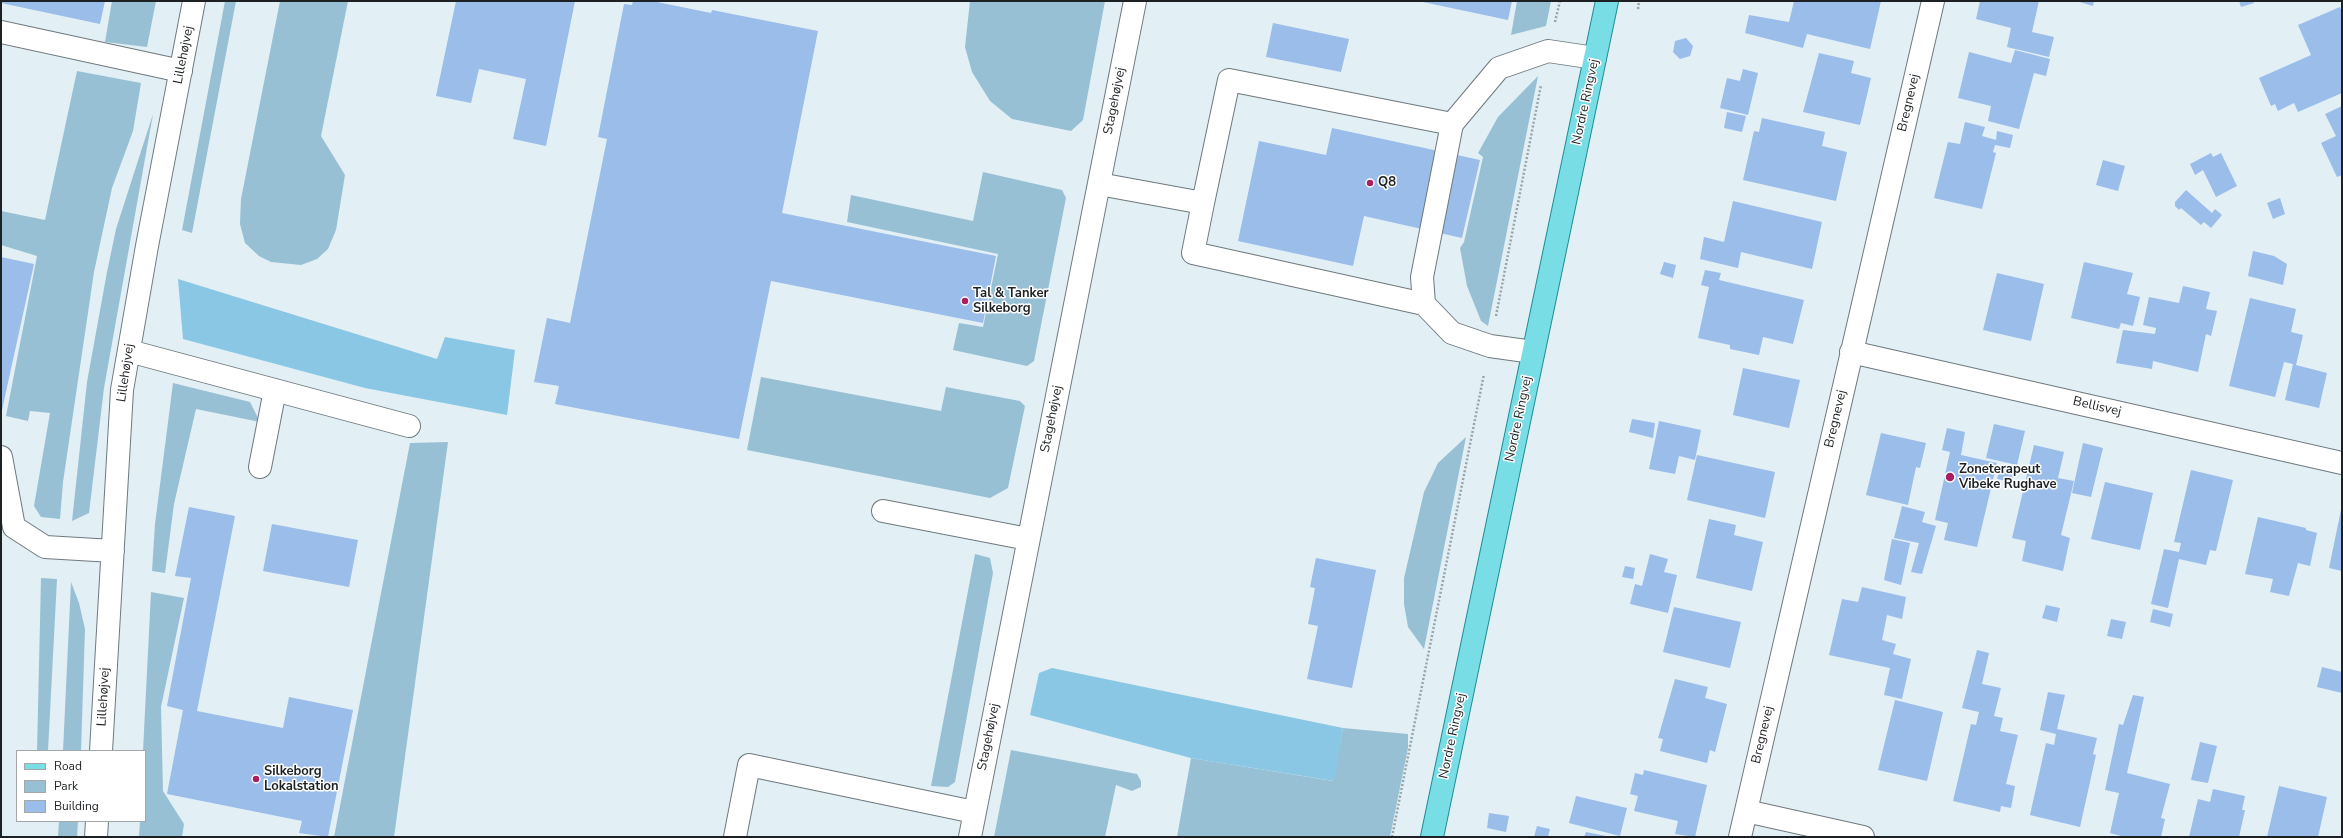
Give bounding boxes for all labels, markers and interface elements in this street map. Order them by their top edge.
street label: Lillehøjvej [171,25,197,85]
street label: Nordre Ringvej [1569,58,1603,146]
street label: Stagehøjvej [1101,66,1129,136]
street label: Bregnevej [1895,73,1923,133]
place label: Q8 [1378,175,1396,191]
marker: Q8 [1365,178,1375,188]
place label: Tal & Tanker Silkeborg [973,286,1049,317]
marker: Tal & Tanker Silkeborg [960,296,970,306]
street label: Lillehøjvej [114,343,138,403]
street label: Nordre Ringvej [1502,375,1536,463]
street label: Stagehøjvej [1038,384,1066,454]
street label: Bregnevej [1822,389,1850,449]
street label: Bellisvej [2071,394,2123,420]
place label: Zoneterapeut Vibeke Rughave [1959,462,2057,493]
marker: Zoneterapeut Vibeke Rughave [1944,471,1956,483]
street label: Lillehøjvej [95,667,113,727]
street label: Nordre Ringvej [1436,692,1470,780]
street label: Stagehøjvej [975,702,1003,772]
street label: Bregnevej [1749,705,1777,765]
legend [16,750,146,822]
text: Road [54,758,82,774]
place label: Silkeborg Lokalstation [264,764,339,795]
marker: Silkeborg Lokalstation [251,774,261,784]
text: Park [54,778,78,794]
text: Building [54,798,99,814]

